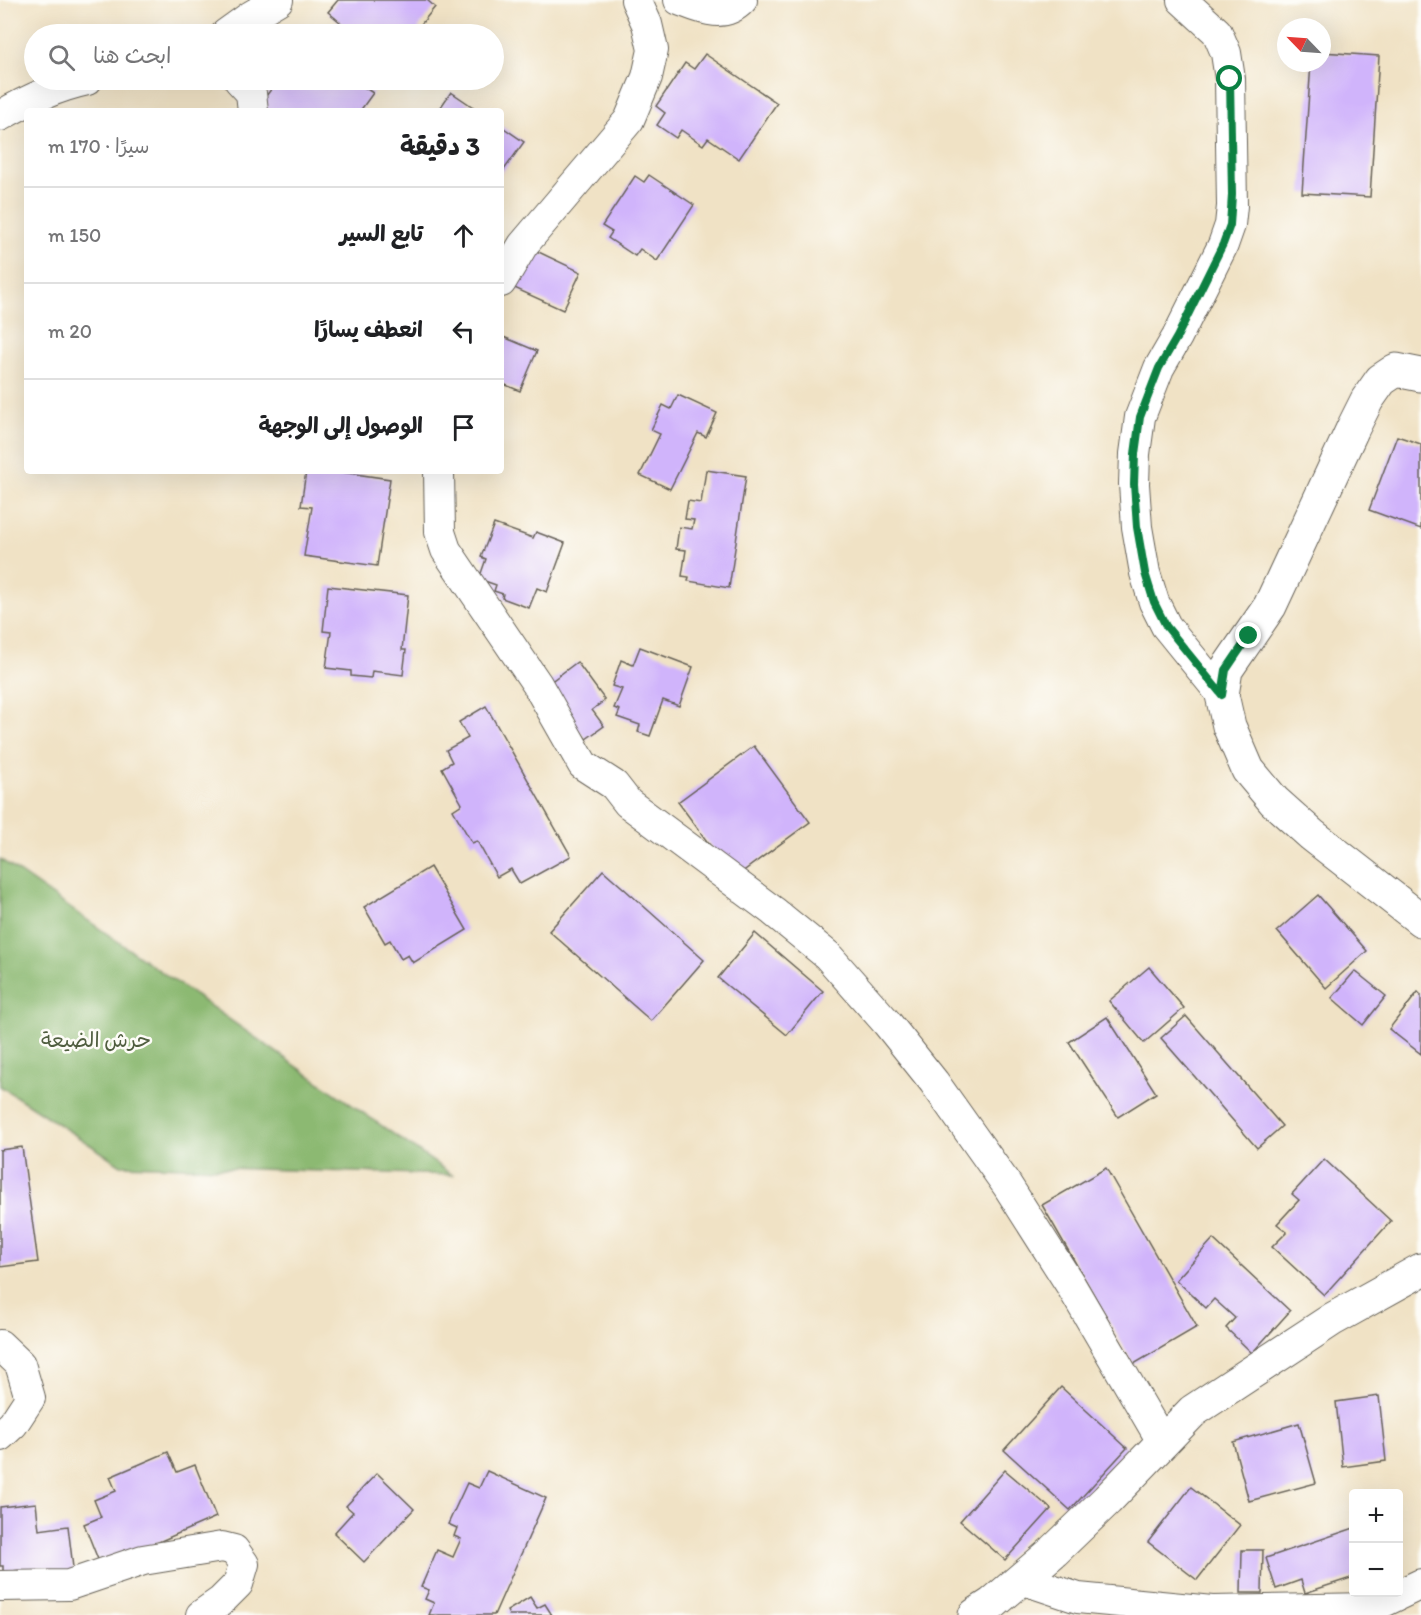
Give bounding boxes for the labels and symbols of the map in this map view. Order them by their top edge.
north arrow [1277,18,1331,72]
route start [1216,65,1242,91]
route end [1235,622,1261,648]
park label: حرش الضيعة [41,1027,151,1052]

